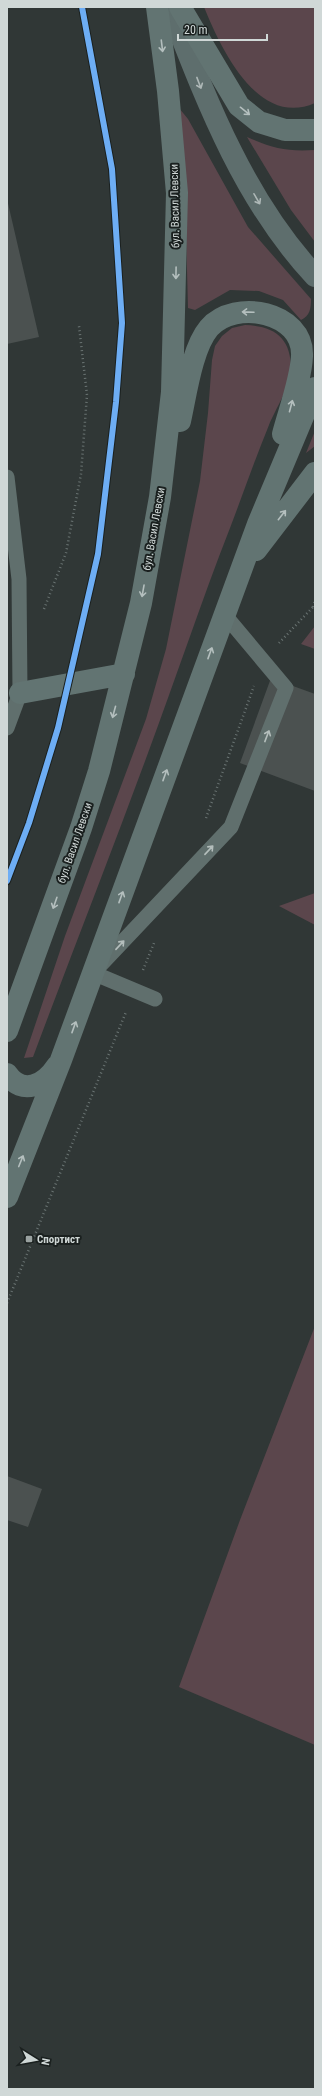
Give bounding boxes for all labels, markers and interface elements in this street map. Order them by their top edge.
scale bar [178,16,267,42]
text: 20 m [184,23,208,37]
one-way arrow [158,39,166,52]
one-way arrow [196,76,204,88]
one-way arrow [240,106,250,115]
street label: бул. Васил Левски [168,164,182,248]
one-way arrow [254,193,262,205]
one-way arrow [172,266,180,279]
one-way arrow [242,308,255,316]
one-way arrow [288,400,295,413]
street label: бул. Васил Левски [140,486,168,572]
one-way arrow [278,510,286,521]
one-way arrow [139,584,147,597]
one-way arrow [206,647,214,659]
one-way arrow [110,705,117,718]
one-way arrow [263,730,271,742]
one-way arrow [162,770,170,782]
street label: бул. Васил Левски [55,801,95,885]
one-way arrow [204,846,213,856]
one-way arrow [118,891,125,904]
one-way arrow [51,897,58,910]
one-way arrow [115,940,125,950]
one-way arrow [70,1021,78,1033]
one-way arrow [18,1155,26,1167]
place label: Спортист [37,1233,80,1246]
marker: Спортист [24,1234,34,1244]
north arrow [16,2040,56,2080]
text: N [38,2057,52,2067]

